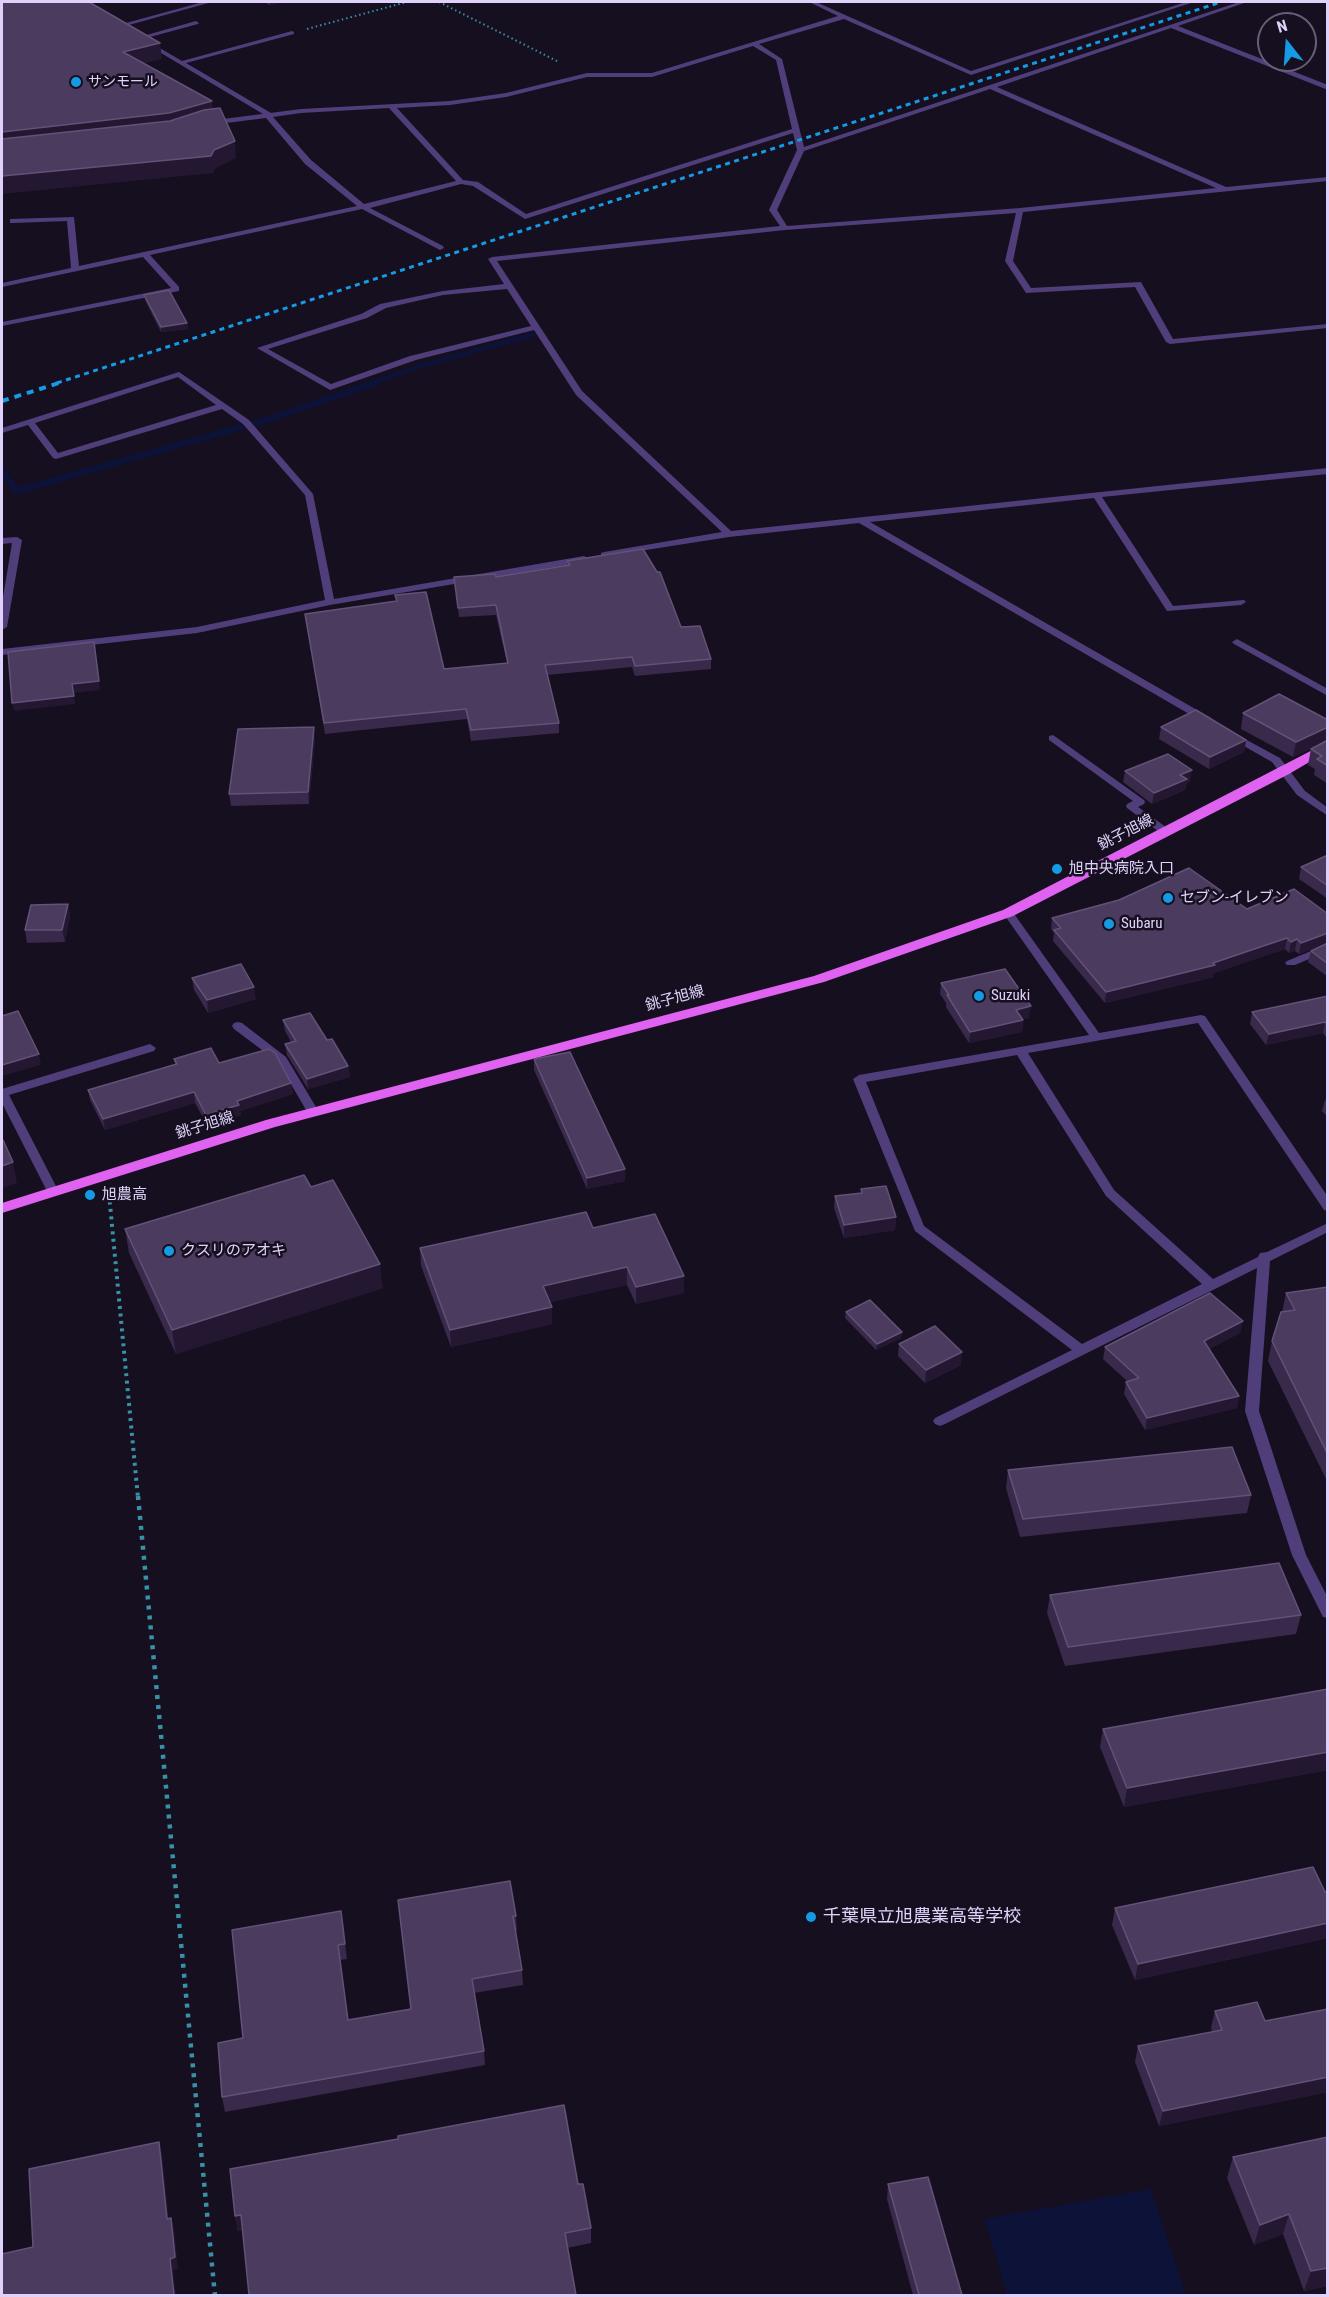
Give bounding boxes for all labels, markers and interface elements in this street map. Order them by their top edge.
north arrow [1257,12,1317,72]
text: N [1275,16,1290,37]
place label: サンモール [88,74,158,90]
marker: サンモール [69,75,83,89]
street label: 銚子旭線 [1095,811,1157,855]
place label: 旭中央病院入口 [1069,860,1174,878]
marker: 旭中央病院入口 [1050,862,1064,876]
place label: セブン-イレブン [1180,889,1289,907]
marker: セブン-イレブン [1161,891,1175,905]
place label: Subaru [1121,915,1162,933]
marker: Subaru [1102,917,1116,931]
street label: 銚子旭線 [644,983,706,1015]
place label: Suzuki [991,987,1030,1005]
marker: Suzuki [972,989,986,1003]
street label: 銚子旭線 [174,1109,236,1143]
place label: 旭農高 [102,1186,147,1204]
marker: 旭農高 [83,1188,97,1202]
place label: クスリのアオキ [181,1242,286,1260]
marker: クスリのアオキ [162,1244,176,1258]
place label: 千葉県立旭農業高等学校 [823,1906,1021,1928]
marker: 千葉県立旭農業高等学校 [804,1910,818,1924]

